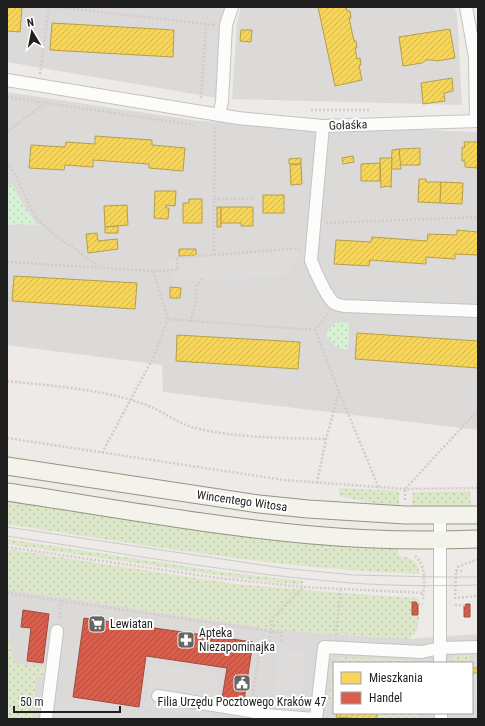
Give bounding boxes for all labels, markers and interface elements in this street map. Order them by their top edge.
north arrow [12,12,52,52]
text: N [26,16,35,30]
street label: Gołaśka [329,117,368,133]
street label: Wincentego Witosa [196,488,288,514]
supermarket icon: Lewiatan [87,614,107,634]
place label: Lewiatan [110,617,153,631]
place label: Apteka Niezapominajka [199,626,275,654]
pharmacy icon: Apteka Niezapominajka [176,630,196,650]
legend [333,662,473,714]
text: Mieszkania [369,671,423,685]
public building icon: Filia Urzędu Pocztowego Kraków 47 [232,673,252,693]
scale bar [14,688,120,714]
text: Handel [369,691,402,705]
text: 50 m [20,695,44,709]
place label: Filia Urzędu Pocztowego Kraków 47 [158,695,326,709]

